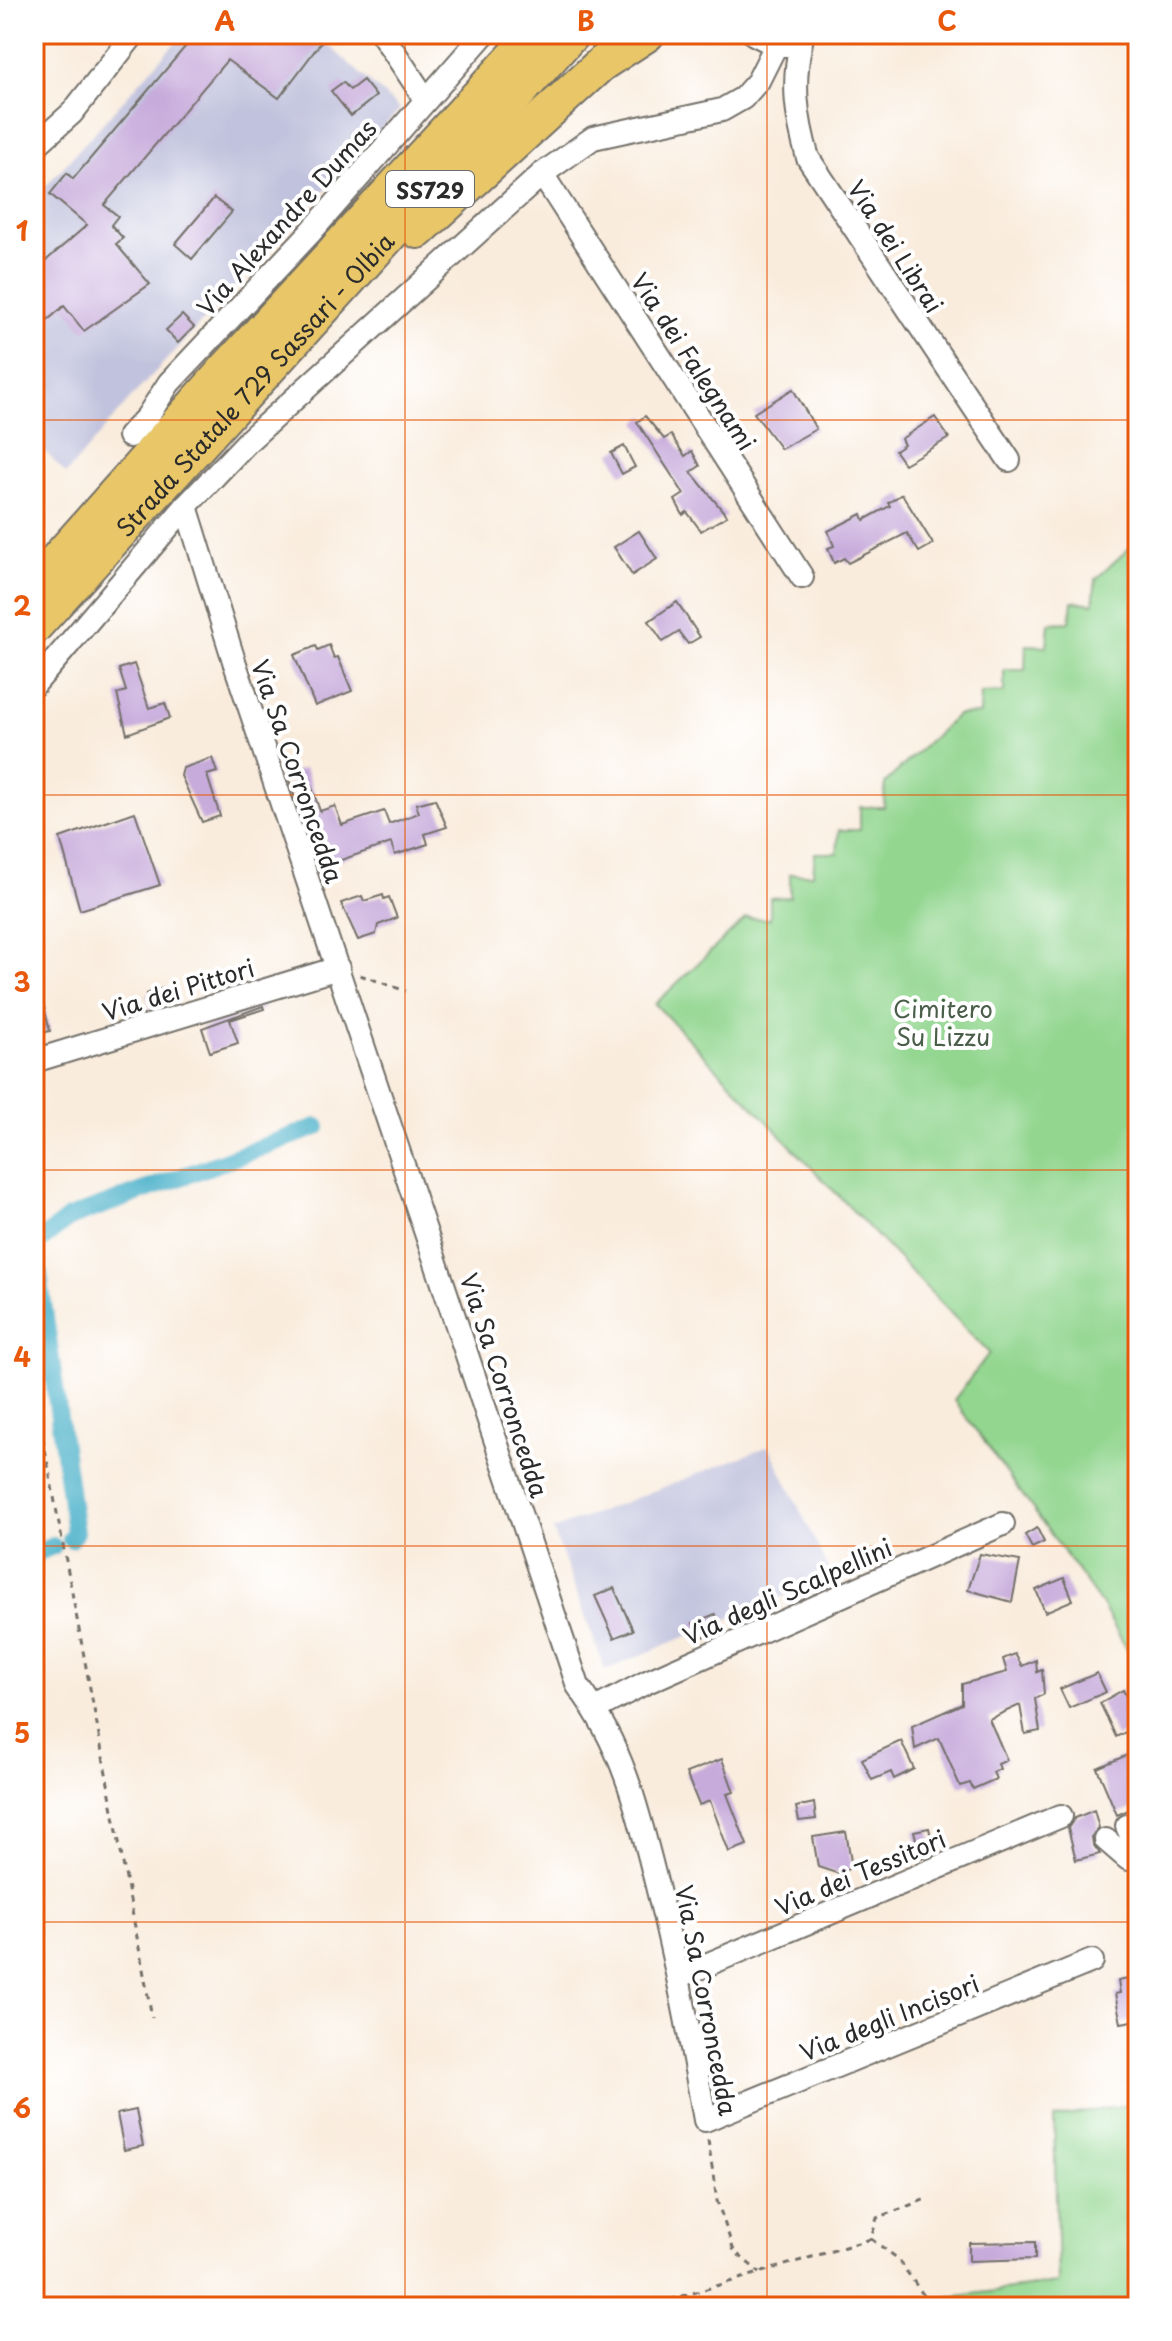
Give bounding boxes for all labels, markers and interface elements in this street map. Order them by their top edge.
text: A [215,1,235,40]
text: B [577,1,595,40]
text: C [937,1,957,40]
street label: Via Alexandre Dumas [188,111,384,323]
road number: SS729 [386,171,474,207]
street label: Via dei Librai [839,172,953,320]
text: 1 [16,211,28,250]
street label: Strada Statale 729 Sassari - Olbia [107,224,402,544]
street label: Via dei Falegnami [623,265,765,457]
text: 2 [13,586,31,625]
street label: Via Sa Corroncedda [243,654,353,888]
street label: Via dei Pittori [98,949,258,1029]
text: 3 [13,962,31,1001]
park label: Cimitero Su Lizzu [893,990,993,1054]
street label: Via Sa Corroncedda [452,1268,558,1502]
text: 4 [13,1337,31,1376]
street label: Via degli Scalpellini [677,1529,897,1653]
text: 5 [14,1713,30,1752]
street label: Via dei Tessitori [769,1820,951,1924]
street label: Via Sa Corroncedda [667,1882,747,2118]
street label: Via degli Incisori [794,1965,984,2069]
text: 6 [13,2088,31,2127]

